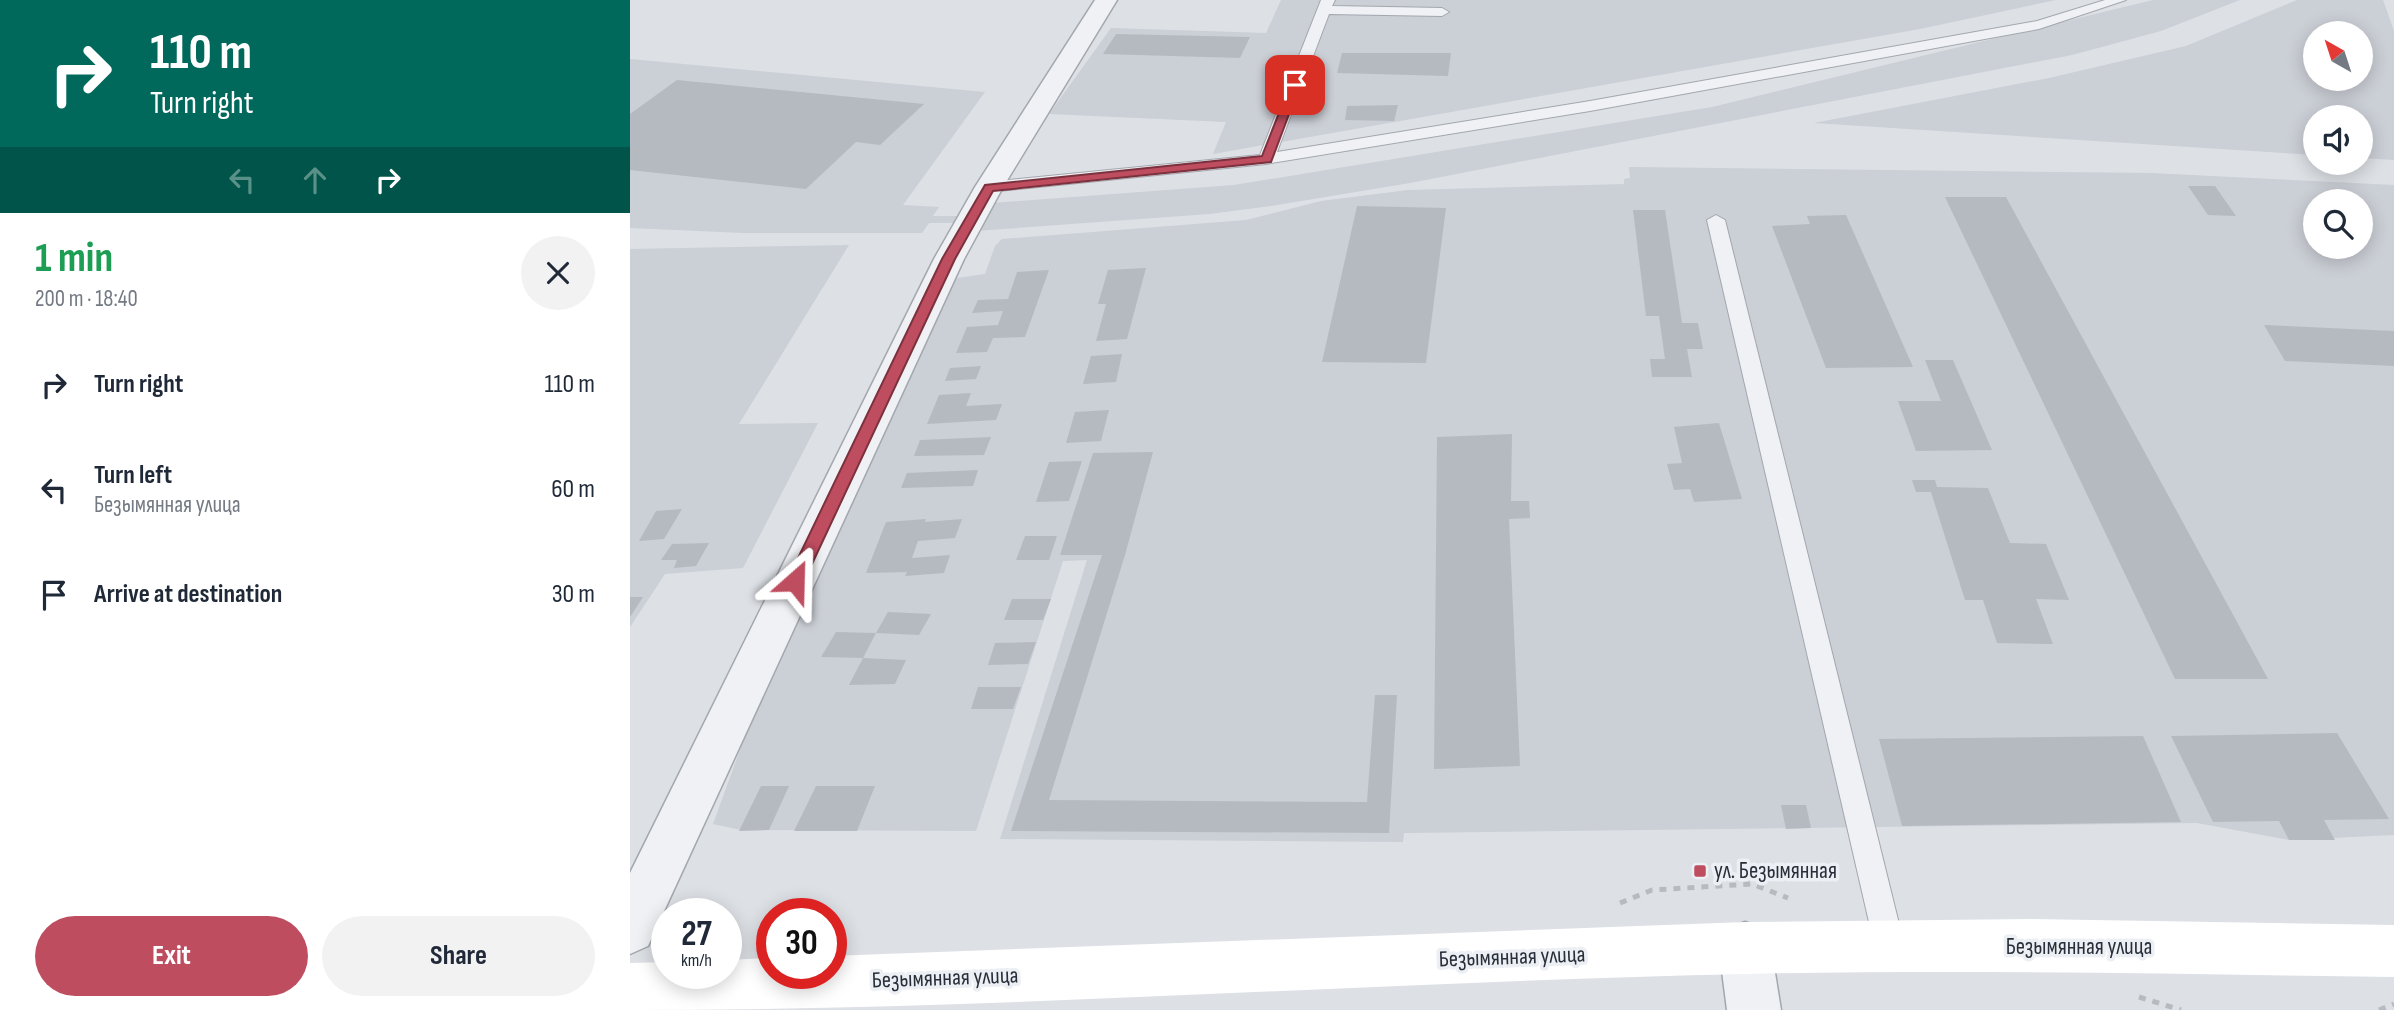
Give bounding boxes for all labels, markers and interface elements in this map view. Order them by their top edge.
north arrow [2303,21,2373,91]
map controls [2303,21,2373,259]
text: 110 m [150,24,252,83]
icon: right [35,28,126,119]
pin [1265,55,1325,115]
icon: arrive [1276,66,1314,104]
text: Turn right [150,84,254,123]
button: sound [2303,105,2373,175]
icon: left [223,161,261,199]
icon: ahead [296,161,334,199]
icon: right [369,161,407,199]
button: search [2303,189,2373,259]
text: 1 min [35,233,113,284]
button: close [521,236,595,310]
text: 200 m · 18:40 [35,285,138,313]
icon: right [35,366,73,404]
text: Turn right [94,369,183,400]
text: 110 m [544,369,595,400]
text: Turn left [94,460,172,491]
icon: left [35,471,73,509]
text: 60 m [551,474,595,505]
text: Безымянная улица [94,491,241,519]
position arrow [758,544,832,618]
icon: arrive [35,576,73,614]
text: Arrive at destination [94,579,282,610]
text: 30 m [552,579,595,610]
place label: ул. Безымянная [1714,857,1837,885]
marker: ул. Безымянная [1692,863,1708,879]
speed limit sign: 30 [756,898,847,989]
text: 27 [681,913,712,956]
button: Exit [35,916,308,996]
button: Share [322,916,595,996]
street label: Безымянная улица [2006,933,2152,961]
street label: Безымянная улица [1438,940,1586,974]
text: km/h [681,950,712,971]
street label: Безымянная улица [871,961,1019,995]

